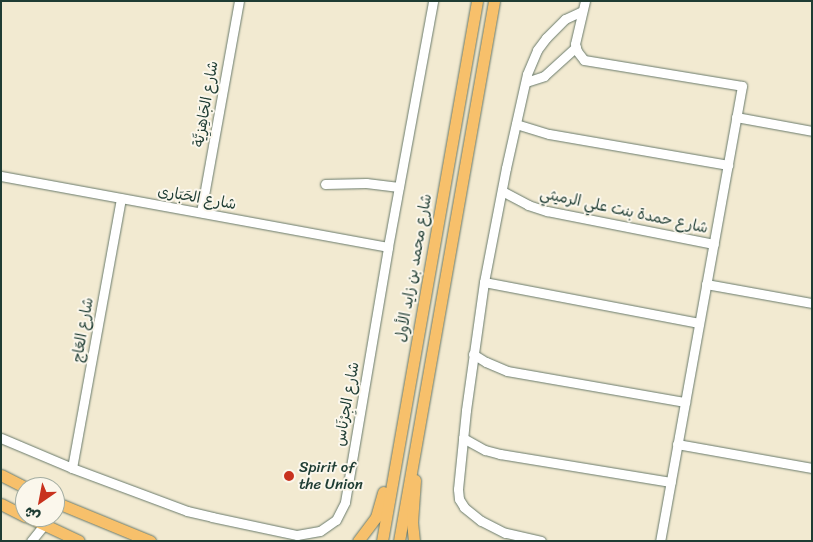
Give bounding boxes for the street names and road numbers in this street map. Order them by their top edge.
street label: شارع الجَاهِزِيَّة [190,59,222,149]
street label: شارع الحَبَارى [156,182,238,214]
street label: شارع حمدة بنت علي الرميثي [538,184,710,238]
street label: شارع محمد بن زايد الأول [392,192,436,344]
street label: شارع العَاج [68,296,98,364]
street label: شارع الجِرْنَاس [331,360,363,448]

